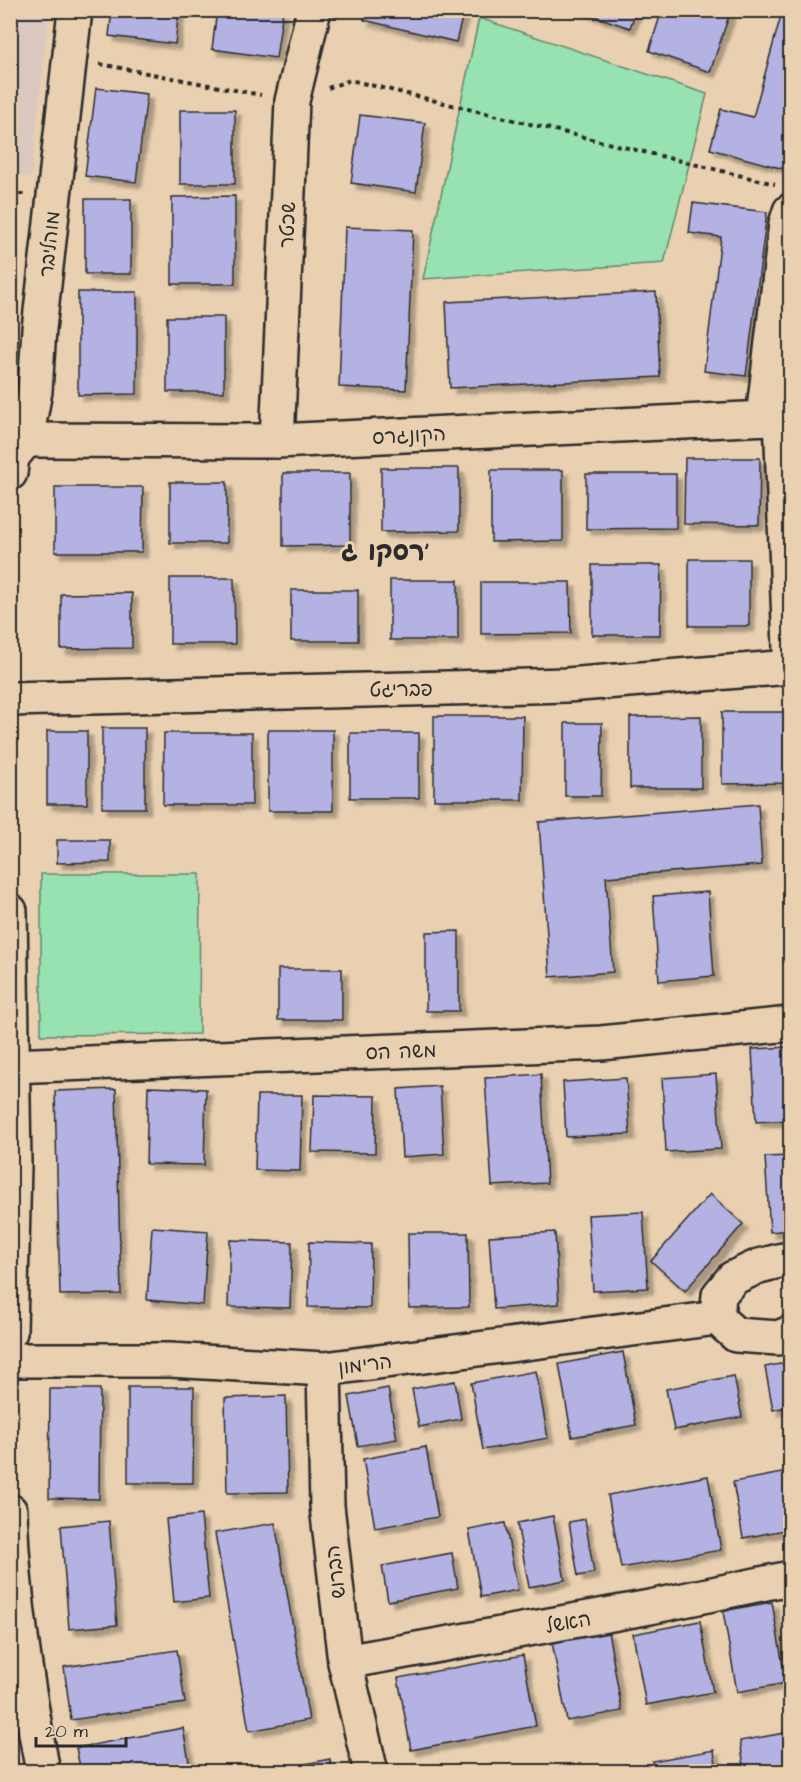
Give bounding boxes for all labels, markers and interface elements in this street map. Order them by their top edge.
street label: שכטר [273,201,303,249]
street label: מוהליבר [33,210,67,279]
street label: הקונגרס [371,420,447,452]
district label: רסקו ג' [341,534,429,570]
street label: פבריגט [369,675,433,705]
street label: משה הס [365,1037,437,1067]
street label: הרימון [337,1348,394,1382]
street label: הברוש [319,1543,353,1600]
street label: האשל [543,1605,593,1641]
scale bar [36,1710,126,1748]
text: 20 m [45,1719,88,1744]

